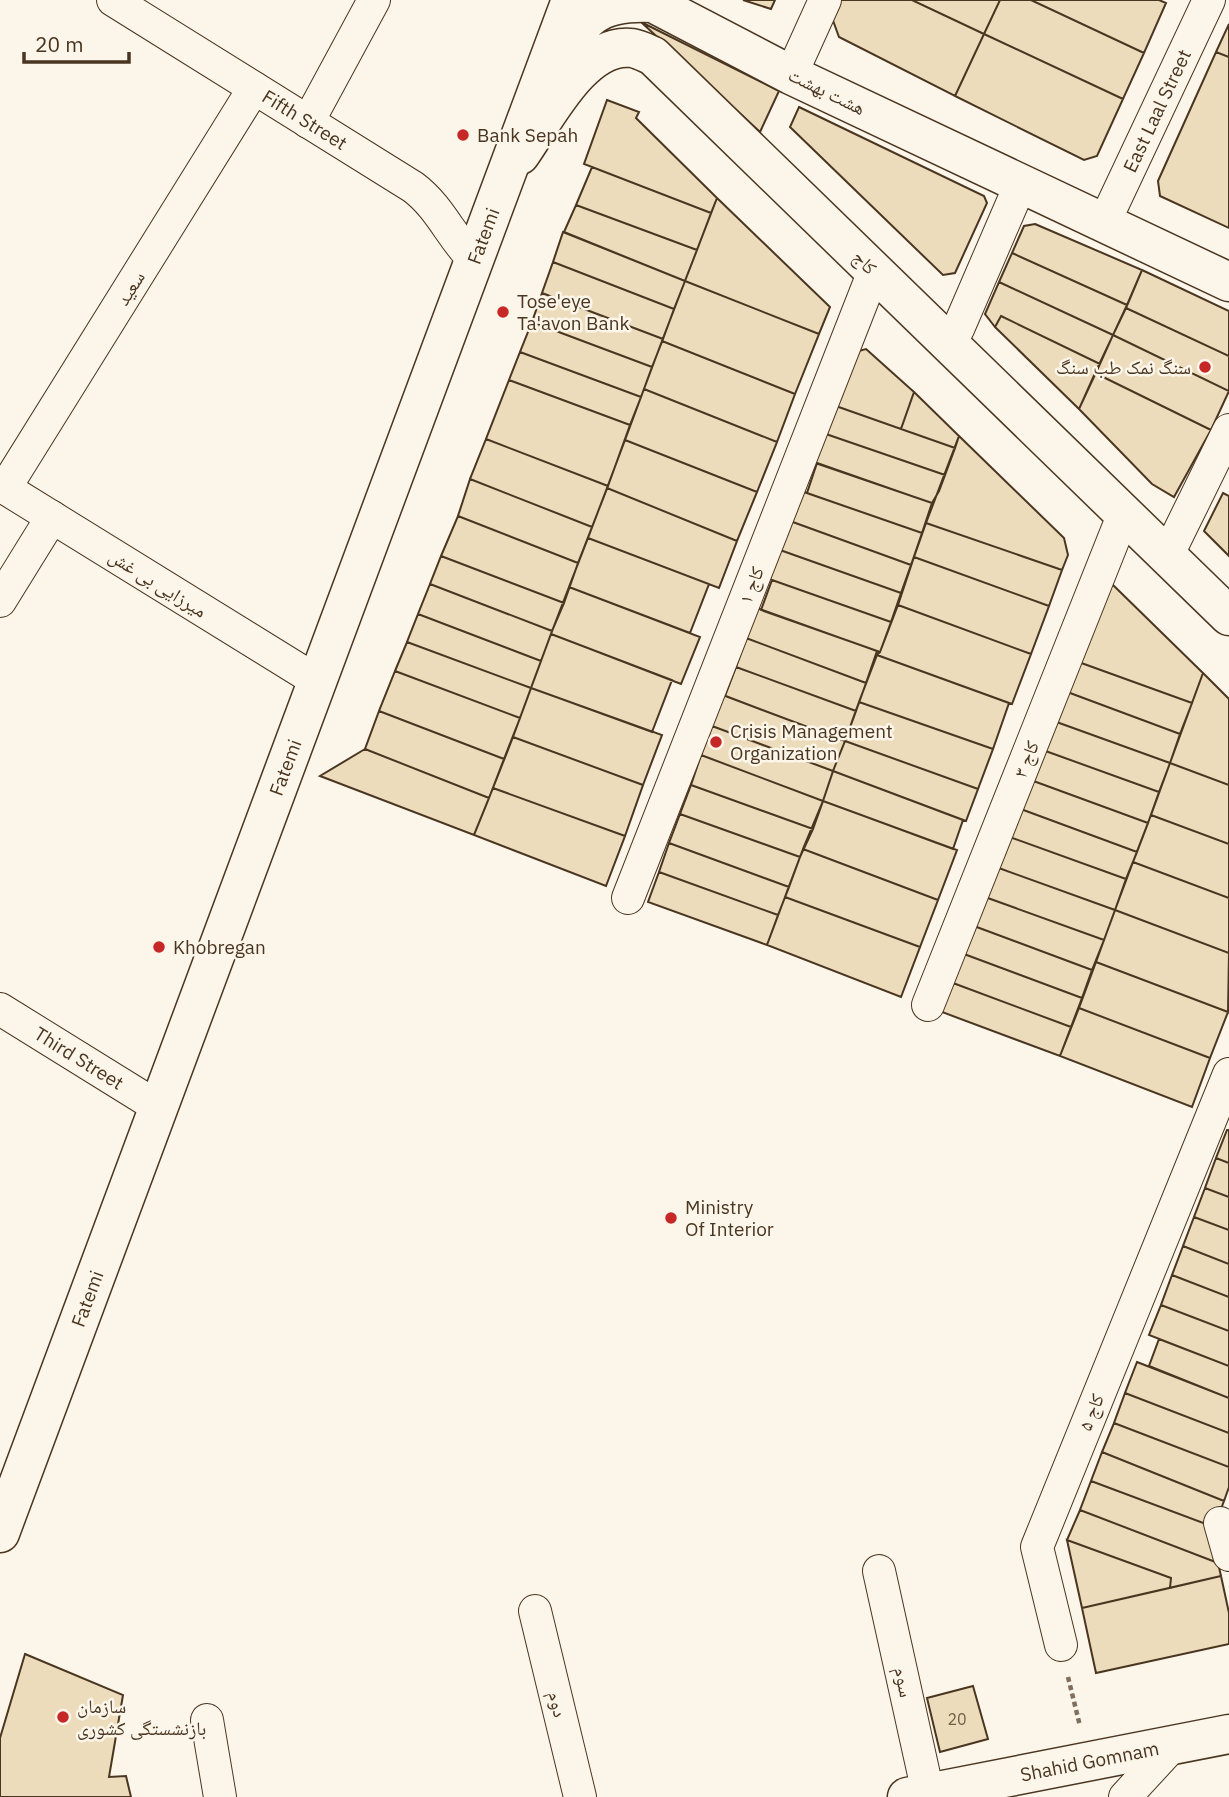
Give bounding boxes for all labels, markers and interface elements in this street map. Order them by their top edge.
scale bar [24,21,130,65]
text: 20 m [35,30,84,58]
street label: East Laal Street [1118,45,1196,176]
street label: هشت بهشت [785,62,869,120]
street label: Fifth Street [258,84,352,155]
place label: Bank Sepah [477,123,578,147]
marker: Bank Sepah [455,127,471,143]
street label: Fatemi [462,204,505,268]
street label: کاج [848,245,882,279]
street label: سعید [110,266,150,310]
place label: Tose'eye Ta'avon Bank [517,289,629,335]
marker: Tose'eye Ta'avon Bank [495,304,511,320]
place label: سنگ نمک طب سنگ [1056,355,1191,379]
marker: سنگ نمک طب سنگ [1197,359,1213,375]
street label: میرزایی بی غش [105,543,211,623]
street label: کاج ۱ [733,563,769,607]
place label: Crisis Management Organization [730,719,893,765]
marker: Crisis Management Organization [708,734,724,750]
street label: Fatemi [264,736,307,799]
street label: کاج ۳ [1008,737,1044,781]
place label: Khobregan [173,935,266,959]
marker: Khobregan [151,939,167,955]
street label: Third Street [30,1021,128,1095]
place label: Ministry Of Interior [685,1195,774,1241]
marker: Ministry Of Interior [663,1210,679,1226]
street label: Fatemi [66,1267,109,1330]
street label: کاج ۵ [1073,1390,1109,1434]
street label: سوم [887,1664,919,1700]
street label: دوم [541,1688,573,1720]
place label: سازمان بازنشستگی کشوری [77,1694,206,1740]
marker: سازمان بازنشستگی کشوری [55,1709,71,1725]
house number: 20 [947,1709,967,1729]
street label: Shahid Gomnam [1018,1736,1161,1787]

